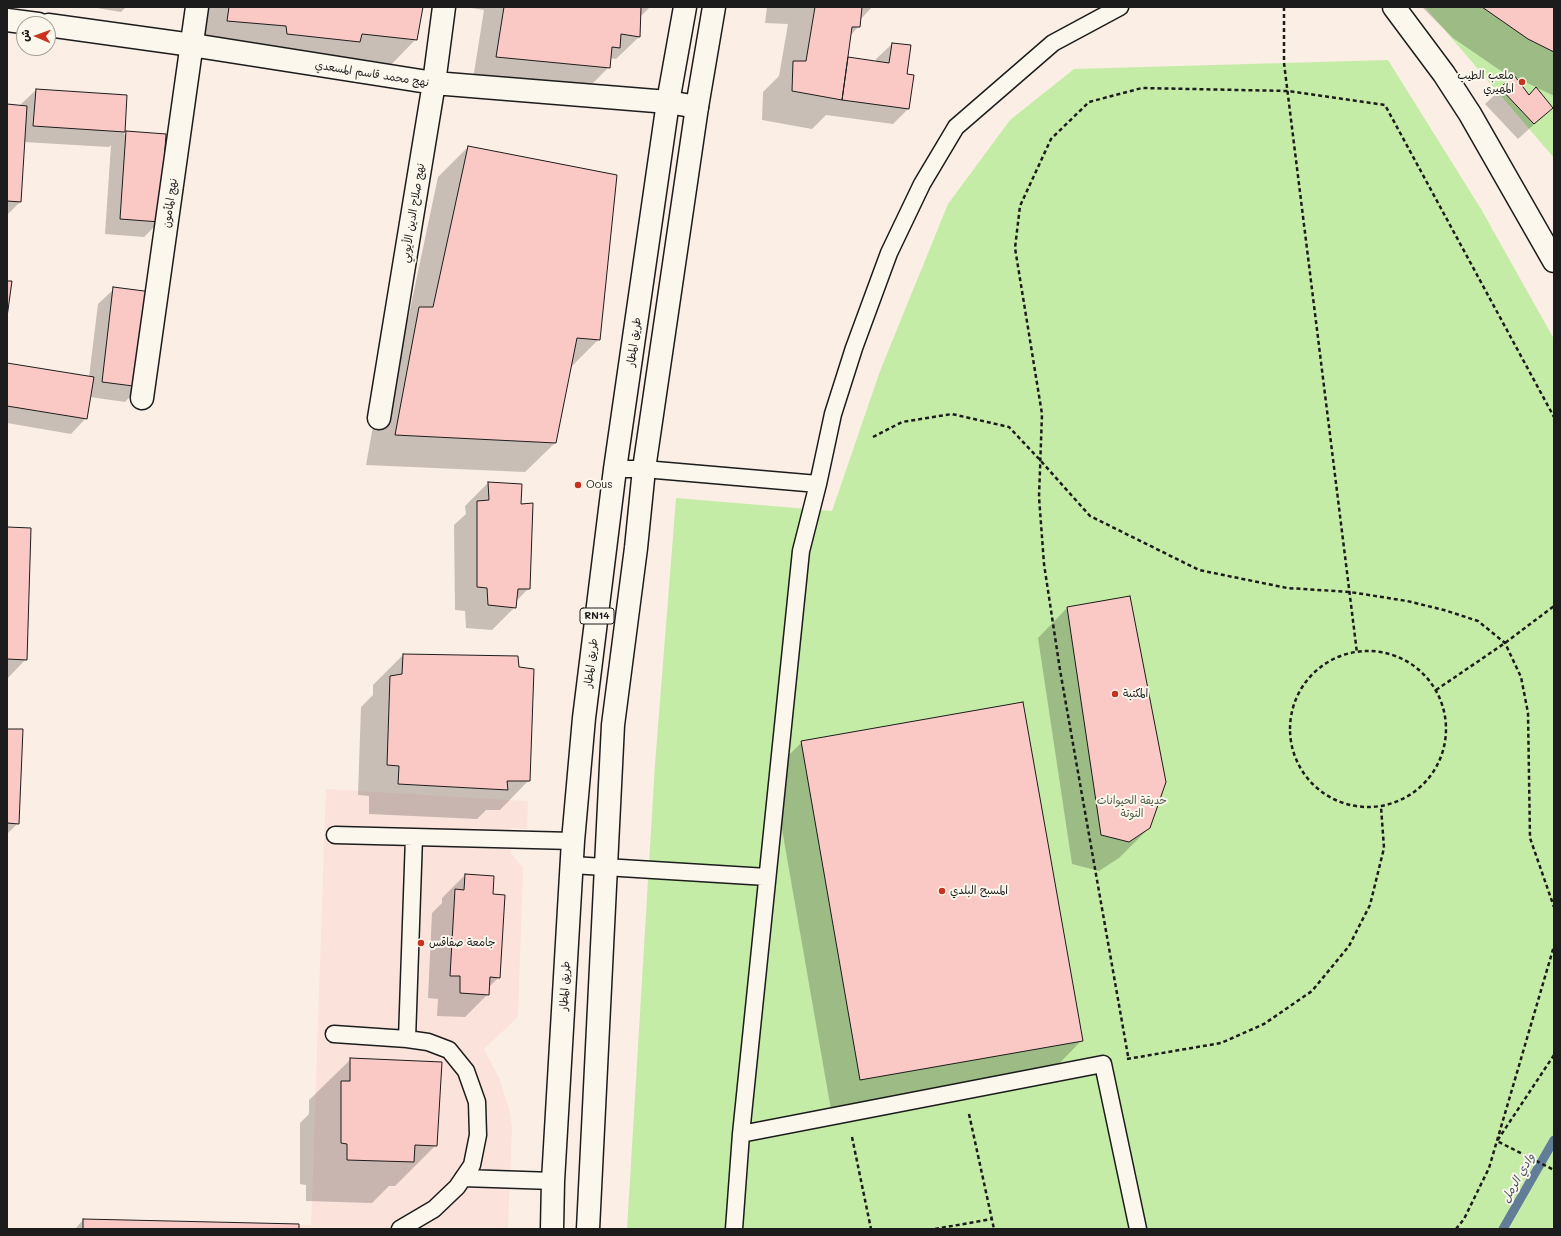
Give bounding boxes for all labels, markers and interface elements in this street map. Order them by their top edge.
north arrow [16,16,56,56]
text: ش [17,29,32,42]
street label: نهج محمد قاسم المسعدي [314,58,430,90]
place label: ملعب الطيب المهيري [1457,69,1514,95]
marker: ملعب الطيب المهيري [1517,77,1527,87]
street label: نهج صلاح الدين الأيوبي [399,162,427,264]
street label: نهج المأمون [160,177,180,229]
street label: طريق المطار [624,316,644,368]
place label: Oous [586,478,613,492]
marker: Oous [573,480,583,490]
road number: RN14 [580,608,614,624]
street label: طريق المطار [581,638,601,688]
place label: المكتبة [1123,687,1148,701]
marker: المكتبة [1110,689,1120,699]
park label: حديقة الحيوانات التوتة [1097,794,1167,820]
place label: المسبح البلدي [950,884,1008,898]
marker: المسبح البلدي [937,886,947,896]
place label: جامعة صفاقس [429,936,496,950]
marker: جامعة صفاقس [416,938,426,948]
street label: طريق المطار [557,961,573,1011]
water label: وادي الرمل [1498,1151,1538,1205]

